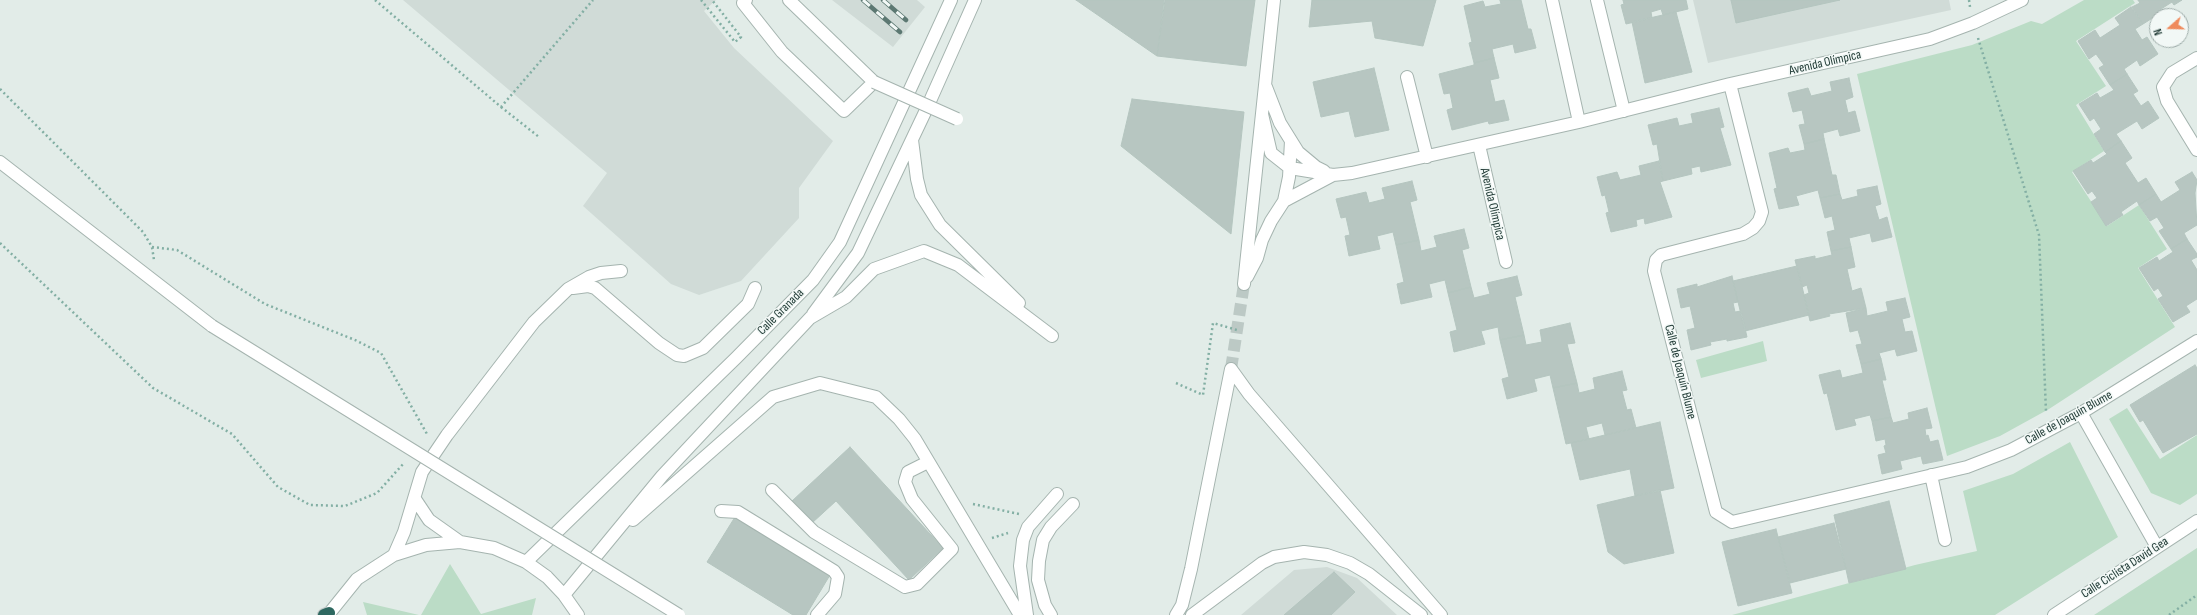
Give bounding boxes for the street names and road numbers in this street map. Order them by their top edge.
street label: Avenida Olímpica [1787,47,1863,79]
street label: Avenida Olímpica [1476,166,1508,242]
street label: Calle Granada [755,286,807,338]
street label: Calle de Joaquín Blume [1661,323,1699,421]
street label: Calle de Joaquín Blume [2023,388,2115,448]
street label: Calle Ciclista David Gea [2078,534,2172,602]

